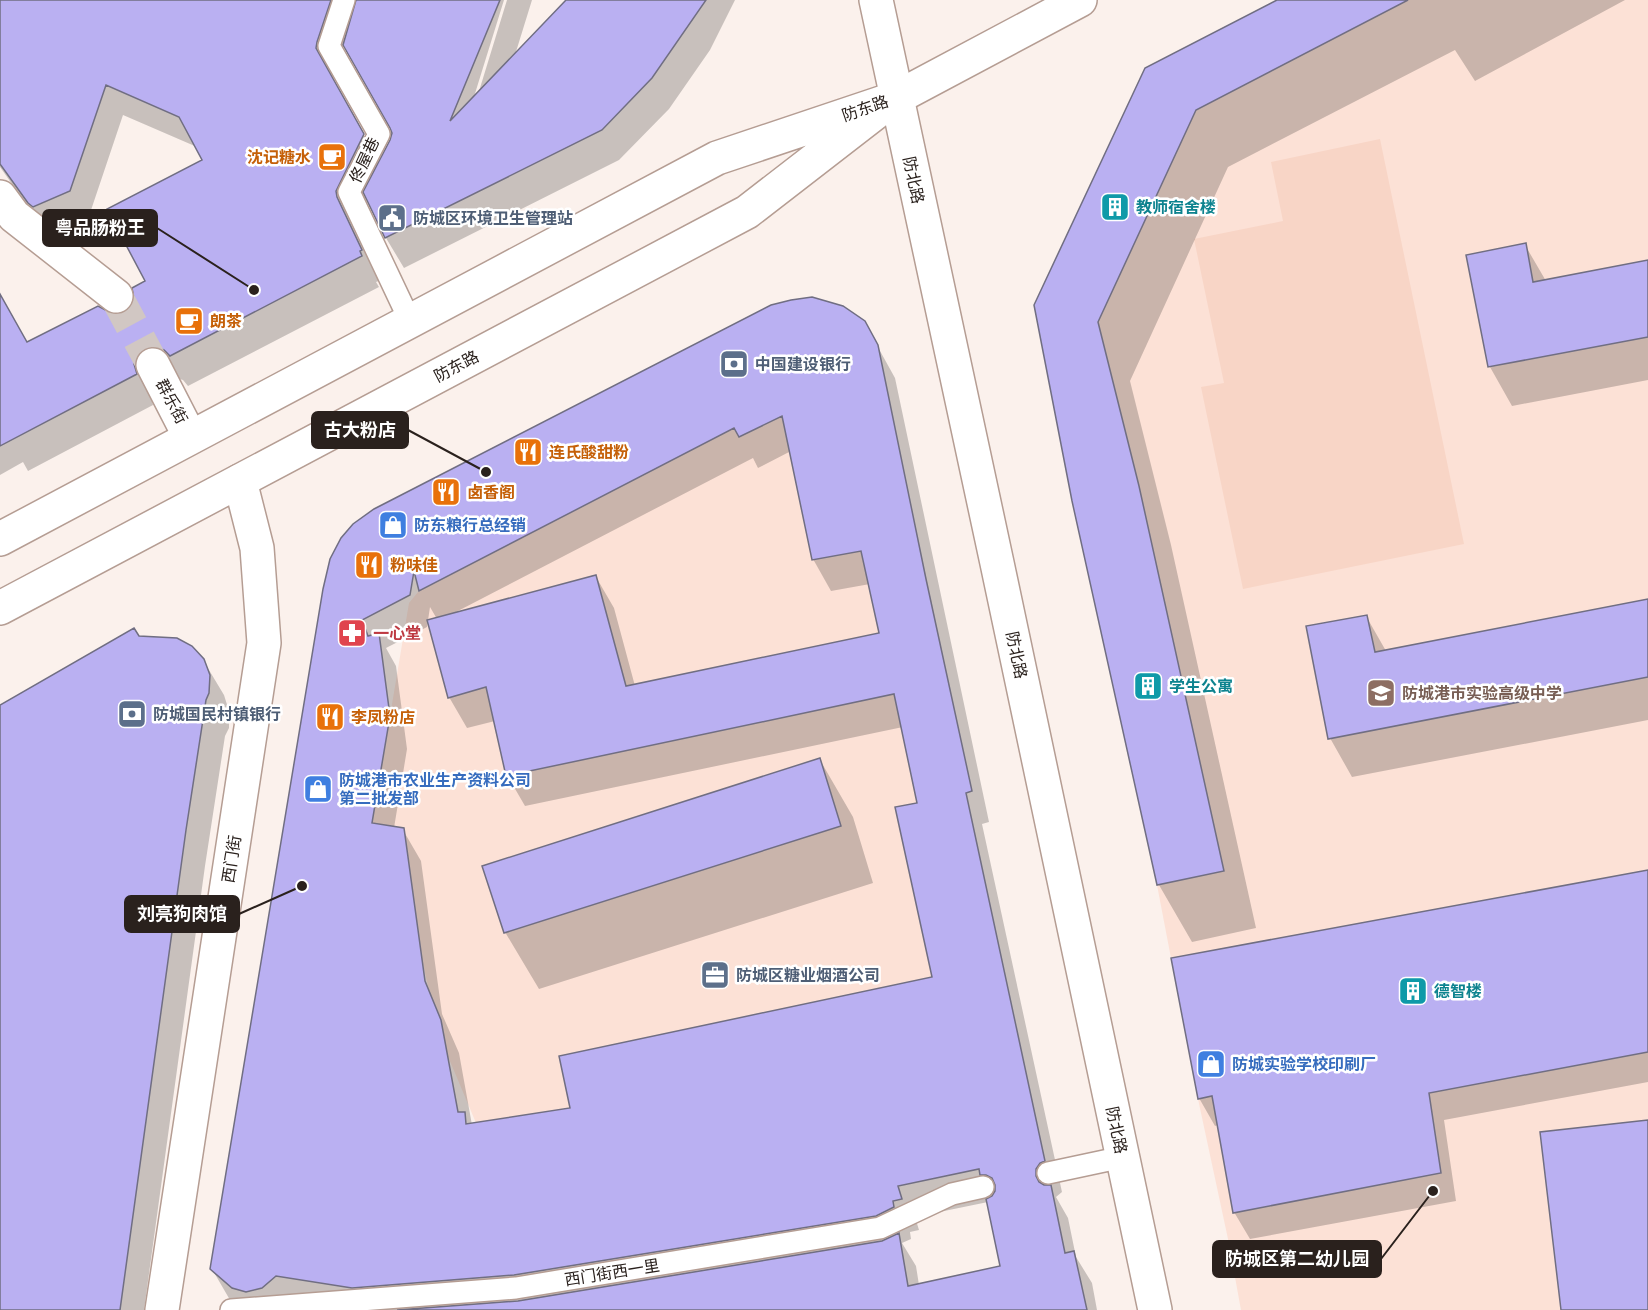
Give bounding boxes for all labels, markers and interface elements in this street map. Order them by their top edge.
street label: 防东路 [839,92,891,125]
street label: 佟屋巷 [346,134,383,186]
cafe icon: 沈记糖水 [316,141,348,173]
place label: 沈记糖水 [247,148,311,167]
street label: 防北路 [899,155,928,206]
building icon: 教师宿舍楼 [1099,191,1131,223]
place label: 教师宿舍楼 [1136,198,1216,217]
public building icon: 防城区环境卫生管理站 [376,202,408,234]
place label: 防城区环境卫生管理站 [413,209,573,228]
callout: 粤品肠粉王 [43,210,157,246]
text: 粤品肠粉王 [55,217,145,239]
cafe icon: 朗茶 [173,305,205,337]
place label: 朗茶 [210,312,242,331]
street label: 防东路 [431,347,482,386]
bank icon: 中国建设银行 [718,348,750,380]
place label: 中国建设银行 [755,355,851,374]
street label: 群乐街 [152,376,191,427]
callout: 古大粉店 [312,412,408,448]
text: 古大粉店 [324,419,396,441]
restaurant icon: 连氏酸甜粉 [512,436,544,468]
place label: 连氏酸甜粉 [548,443,629,462]
restaurant icon: 卤香阁 [430,476,462,508]
place label: 卤香阁 [467,483,515,502]
shop icon: 防东粮行总经销 [377,509,409,541]
place label: 防东粮行总经销 [414,516,526,535]
restaurant icon: 粉味佳 [353,549,385,581]
place label: 粉味佳 [390,556,438,575]
pharmacy icon: 一心堂 [336,617,368,649]
place label: 一心堂 [373,624,421,643]
street label: 防北路 [1002,630,1031,681]
building icon: 学生公寓 [1132,670,1164,702]
place label: 学生公寓 [1169,677,1233,696]
school or university icon: 防城港市实验高级中学 [1365,677,1397,709]
place label: 防城港市实验高级中学 [1402,684,1562,703]
bank icon: 防城国民村镇银行 [116,698,148,730]
restaurant icon: 李凤粉店 [314,701,346,733]
place label: 防城国民村镇银行 [153,705,281,724]
place label: 李凤粉店 [351,708,415,727]
place label: 防城港市农业生产资料公司 第二批发部 [339,771,531,808]
shop icon: 防城港市农业生产资料公司 第二批发部 [302,773,334,805]
street label: 西门街 [218,834,245,884]
callout: 刘亮狗肉馆 [125,896,239,932]
text: 刘亮狗肉馆 [137,903,227,925]
office icon: 防城区糖业烟酒公司 [699,959,731,991]
place label: 防城区糖业烟酒公司 [736,966,880,985]
building icon: 德智楼 [1397,975,1429,1007]
place label: 德智楼 [1434,982,1482,1001]
shop icon: 防城实验学校印刷厂 [1195,1048,1227,1080]
place label: 防城实验学校印刷厂 [1232,1055,1376,1074]
street label: 防北路 [1102,1105,1131,1156]
callout: 防城区第二幼儿园 [1213,1241,1381,1277]
text: 防城区第二幼儿园 [1225,1248,1369,1270]
street label: 西门街西一里 [563,1256,661,1289]

